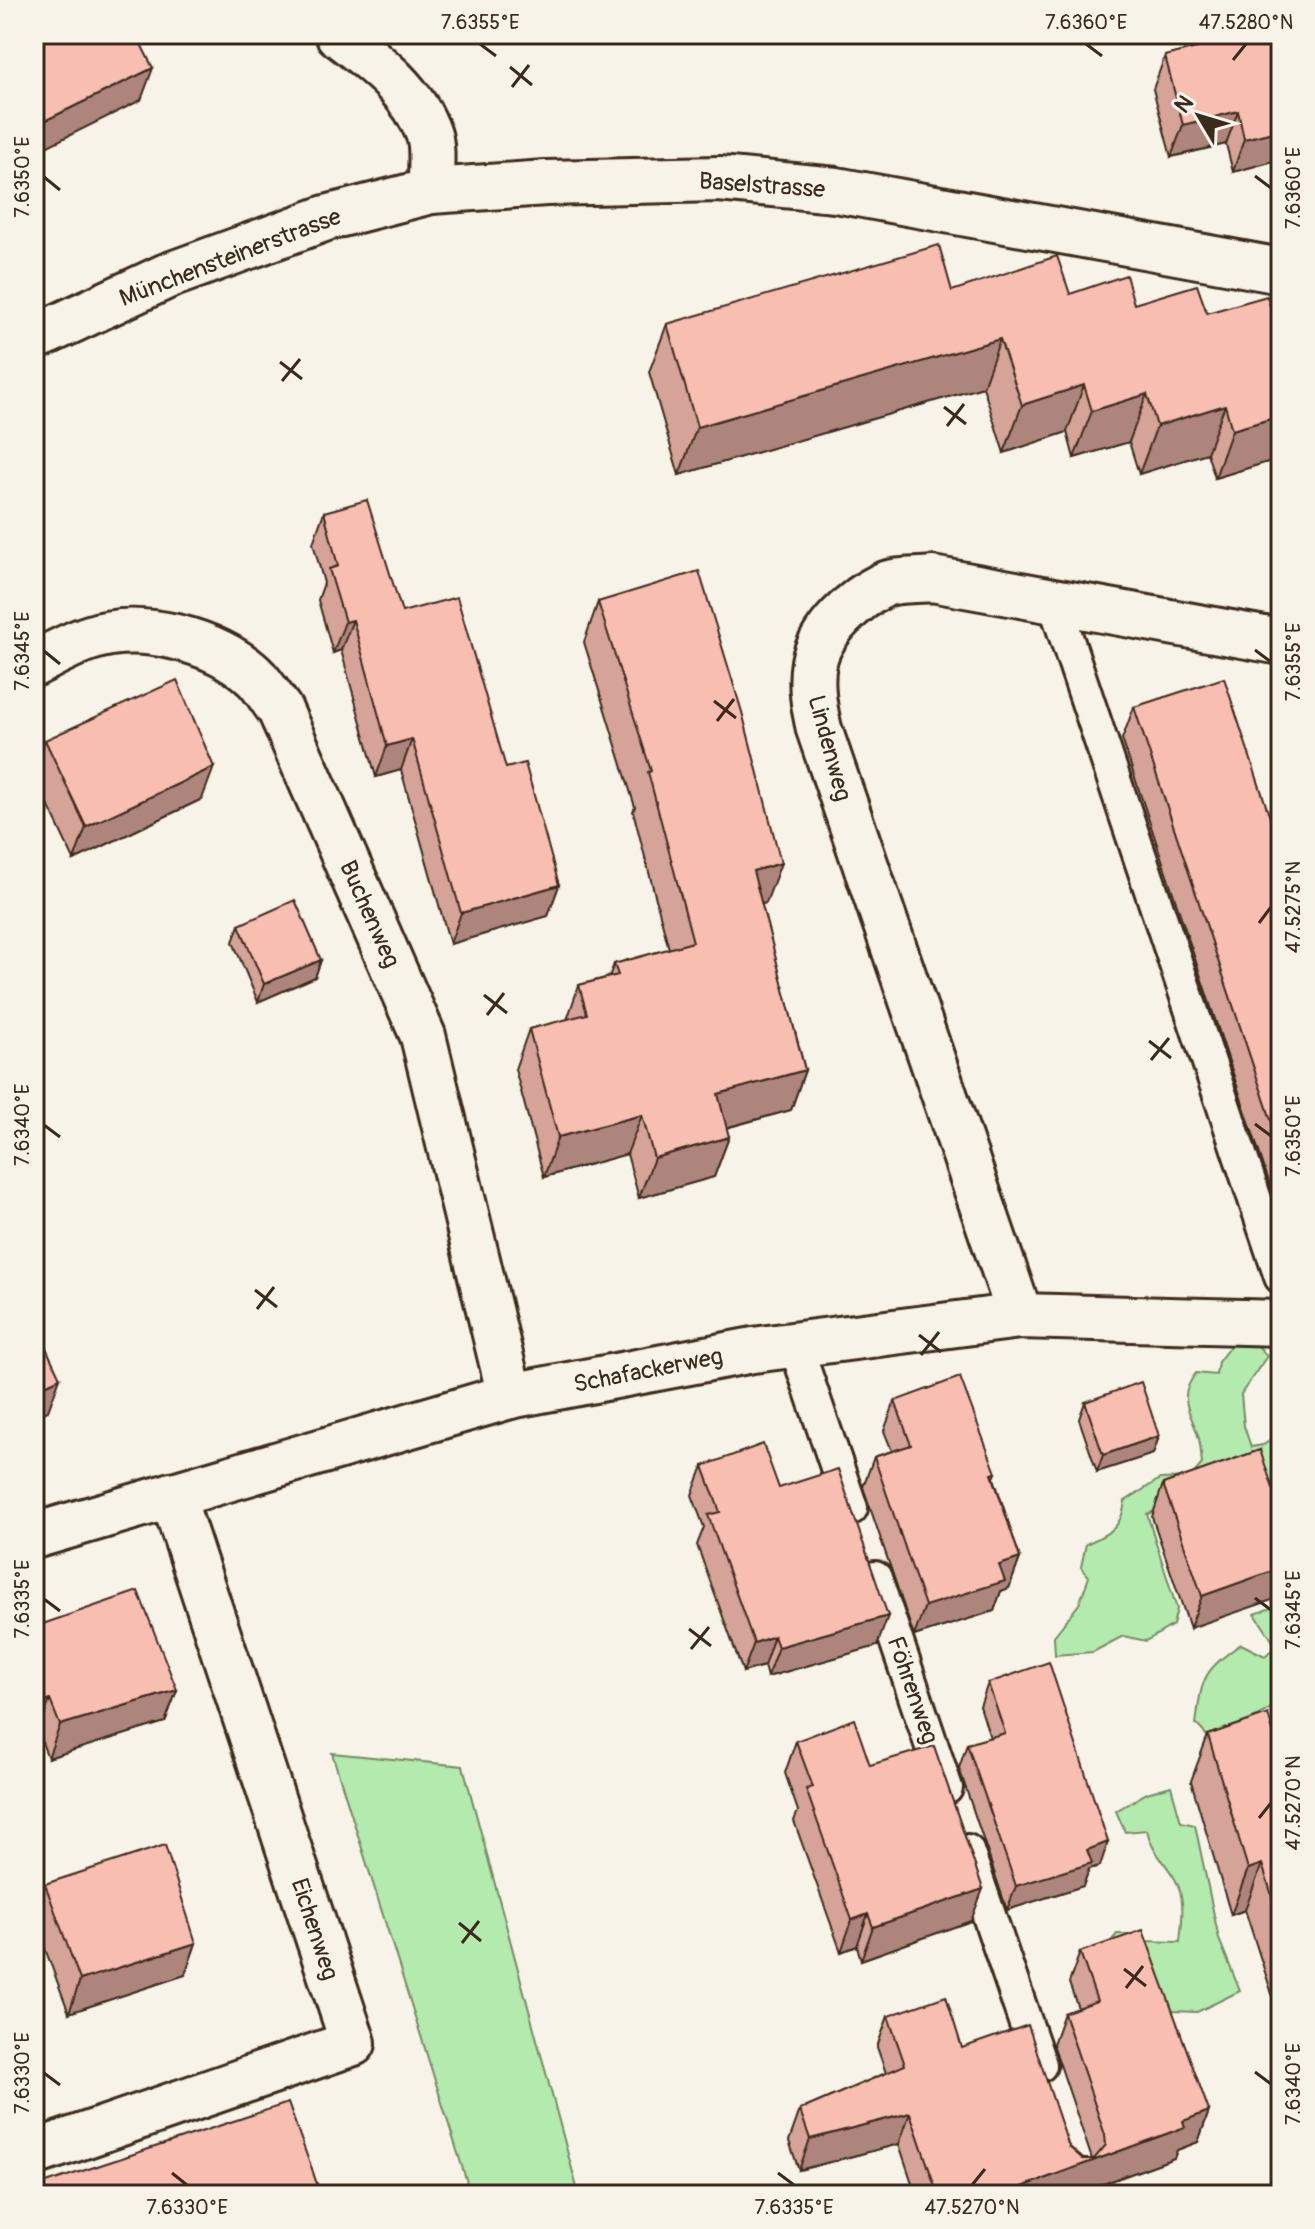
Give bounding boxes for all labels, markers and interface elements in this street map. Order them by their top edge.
text: 7.6355°E [441,10,519,35]
text: 7.6360°E [1045,10,1127,35]
text: 47.5280°N [1199,10,1293,35]
north arrow [1159,76,1239,156]
text: N [1168,90,1200,119]
text: 7.6350°E [10,136,35,218]
text: 7.6360°E [1281,147,1306,229]
street label: Baselstrasse [698,167,826,204]
street label: Münchensteinerstrasse [115,202,345,313]
text: 7.6345°E [10,611,35,691]
text: 7.6355°E [1281,623,1306,701]
street label: Lindenweg [802,692,858,804]
street label: Buchenweg [333,856,406,972]
text: 47.5275°N [1281,861,1306,953]
text: 7.6340°E [10,1084,35,1166]
text: 7.6350°E [1281,1095,1306,1177]
street label: Schafackerweg [571,1342,725,1399]
text: 7.6335°E [10,1560,35,1638]
text: 7.6345°E [1281,1570,1306,1650]
street label: Föhrenweg [881,1633,944,1748]
text: 47.5270°N [1281,1755,1306,1851]
street label: Eichenweg [284,1875,345,1984]
text: 7.6330°E [10,2032,35,2114]
text: 7.6340°E [1281,2043,1306,2125]
text: 7.6330°E [146,2195,228,2220]
text: 7.6335°E [755,2195,833,2220]
text: 47.5270°N [924,2195,1020,2220]

